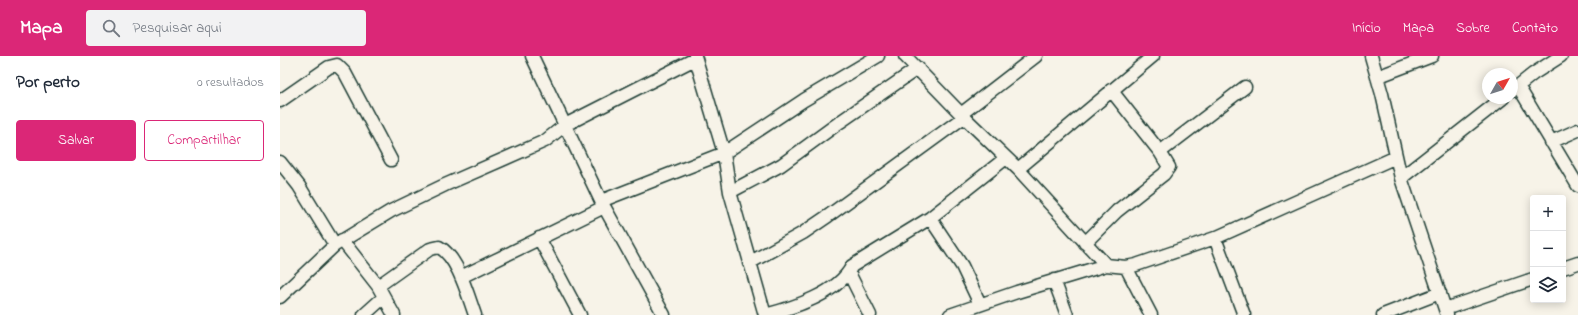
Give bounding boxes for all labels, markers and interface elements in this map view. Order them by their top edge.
search box [86,10,366,46]
text: Mapa [20,15,62,42]
icon: search [100,17,122,39]
text: Pesquisar aqui [132,17,222,39]
text: Início [1352,18,1381,39]
text: Mapa [1403,18,1434,39]
text: Sobre [1456,18,1490,39]
text: Contato [1512,18,1558,39]
north arrow [1482,68,1518,104]
text: Por perto [16,70,80,95]
text: 0 resultados [197,73,264,92]
button: Salvar [16,120,136,161]
button: Compartilhar [144,120,264,161]
map controls [1530,195,1566,303]
button: + [1530,195,1566,231]
button: − [1530,231,1566,267]
button: layers [1530,267,1566,303]

